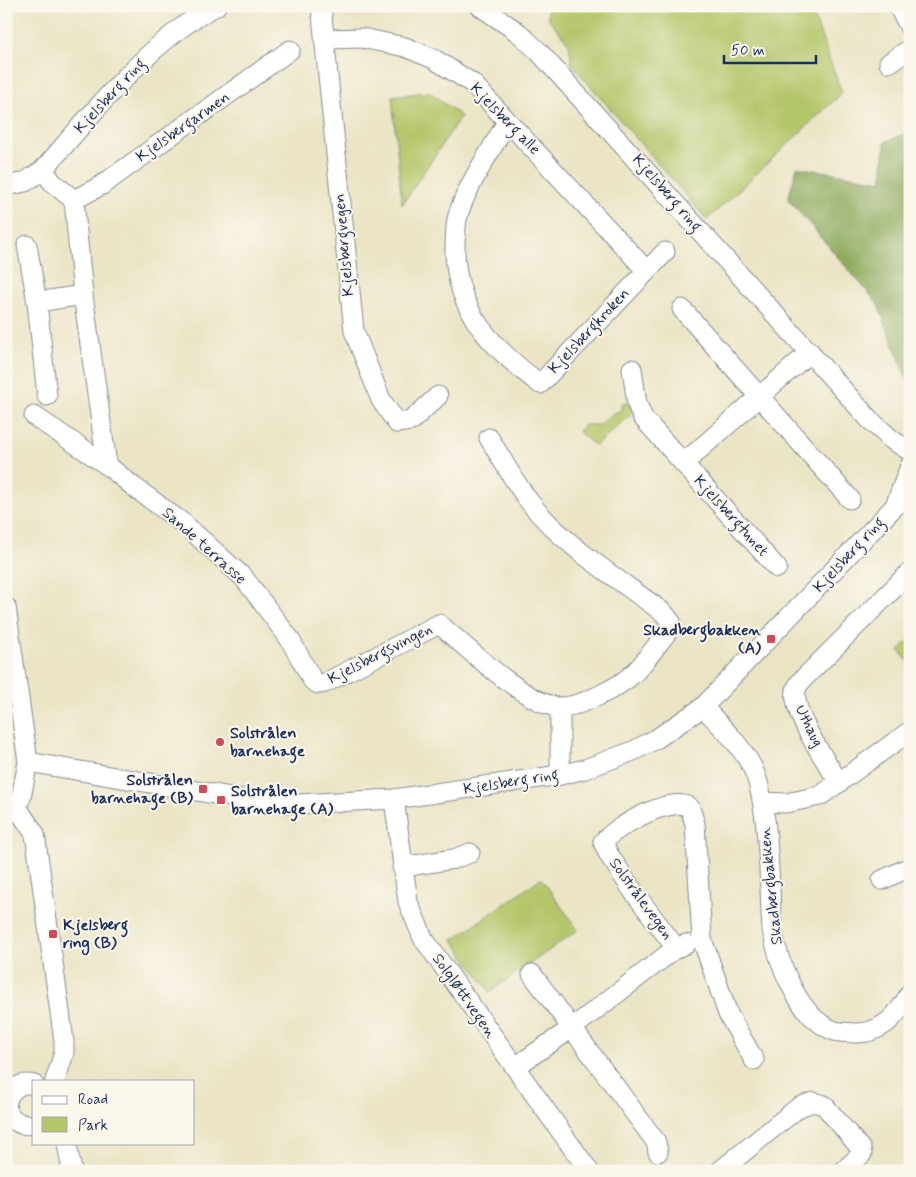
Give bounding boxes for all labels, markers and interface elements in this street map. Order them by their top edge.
scale bar [724,32,816,64]
text: 50 m [731,41,765,61]
street label: Kjelsberg ring [69,54,151,139]
street label: Kjelsberg alle [465,78,545,160]
street label: Kjelsbergarmen [132,87,235,168]
street label: Kjelsberg ring [627,150,707,237]
street label: Kjelsbergvegen [329,193,360,297]
street label: Kjelsbergkroken [544,283,635,379]
street label: Kjelsbergtunet [688,471,773,562]
street label: Sande terrasse [157,503,251,589]
street label: Kjelsberg ring [808,513,890,598]
street label: Kjelsbergsvingen [324,619,436,690]
place label: Skadbergbakken (A) [643,620,761,659]
marker: Skadbergbakken (A) [765,633,777,645]
street label: Uthaug [790,701,828,751]
place label: Solstrålen barnehage [230,723,305,764]
marker: Solstrålen barnehage [214,736,226,748]
street label: Kjelsberg ring [462,764,560,801]
place label: Solstrålen barnehage (B) [91,770,193,811]
place label: Solstrålen barnehage (A) [231,781,334,822]
marker: Solstrålen barnehage (B) [197,783,209,795]
marker: Solstrålen barnehage (A) [215,794,227,806]
street label: Skadbergbakken [754,826,789,946]
street label: Solstrålevegen [603,854,678,945]
place label: Kjelsberg ring (B) [63,915,128,956]
marker: Kjelsberg ring (B) [47,928,59,940]
street label: Solgløttvegen [426,949,501,1044]
legend [32,1080,195,1144]
text: Road [78,1090,108,1110]
text: Park [78,1116,108,1136]

